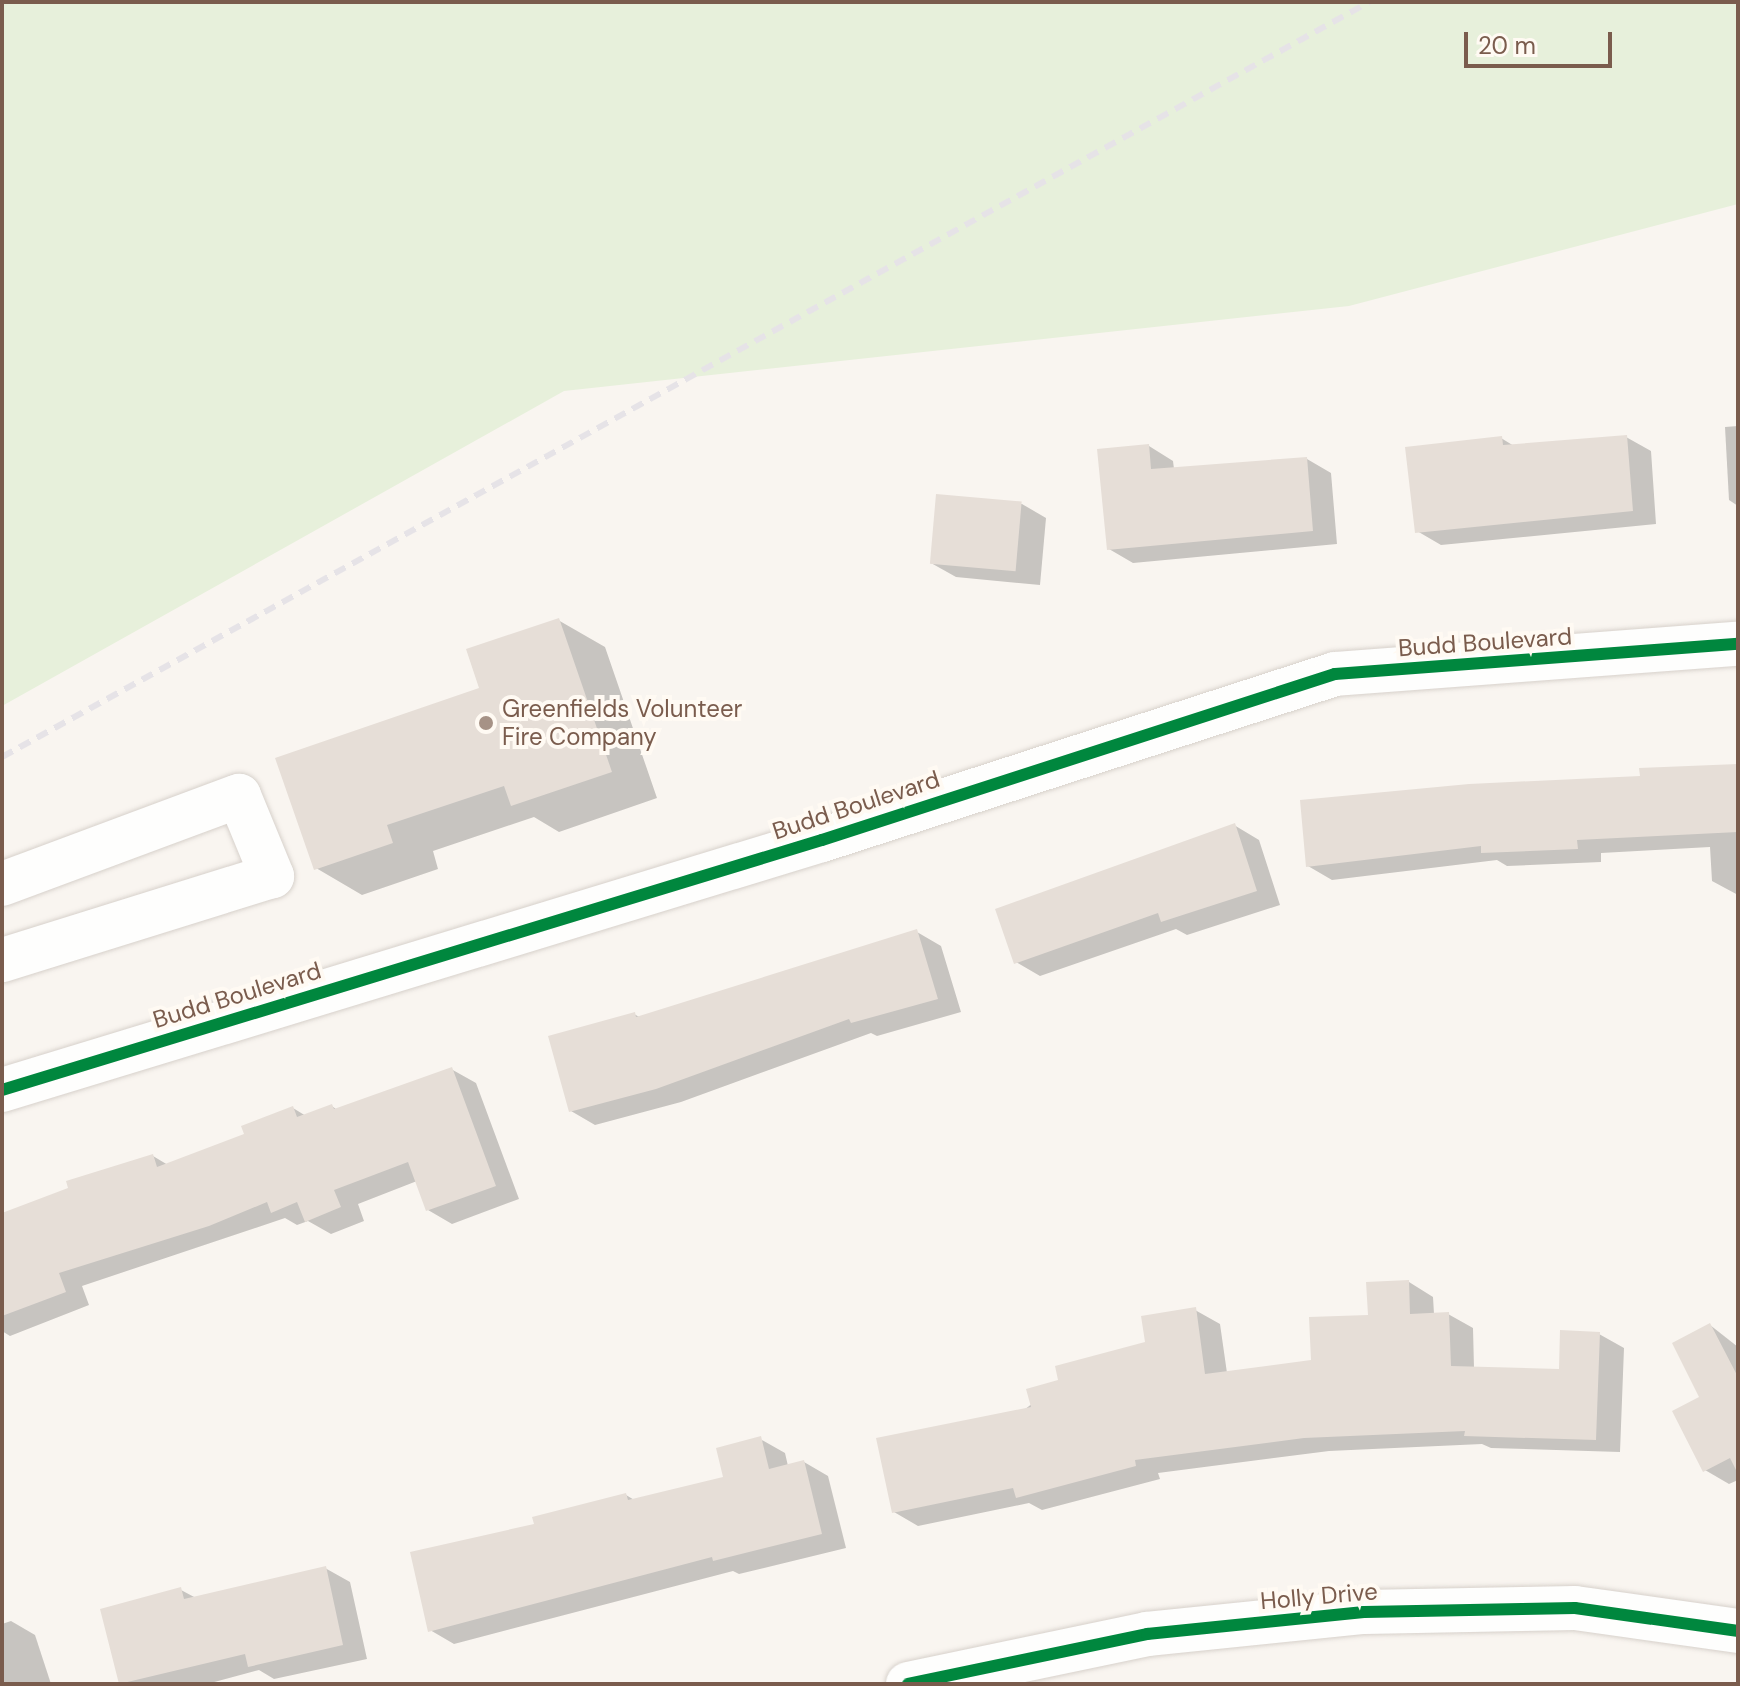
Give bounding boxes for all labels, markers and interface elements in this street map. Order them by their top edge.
scale bar [1468,16,1616,66]
text: 20 m [1478,30,1536,61]
street label: Budd Boulevard [1397,622,1573,662]
place label: Greenfields Volunteer Fire Company [502,695,742,751]
marker: Greenfields Volunteer Fire Company [477,714,495,732]
street label: Budd Boulevard [769,764,943,846]
street label: Budd Boulevard [149,956,325,1034]
street label: Holly Drive [1259,1577,1379,1615]

